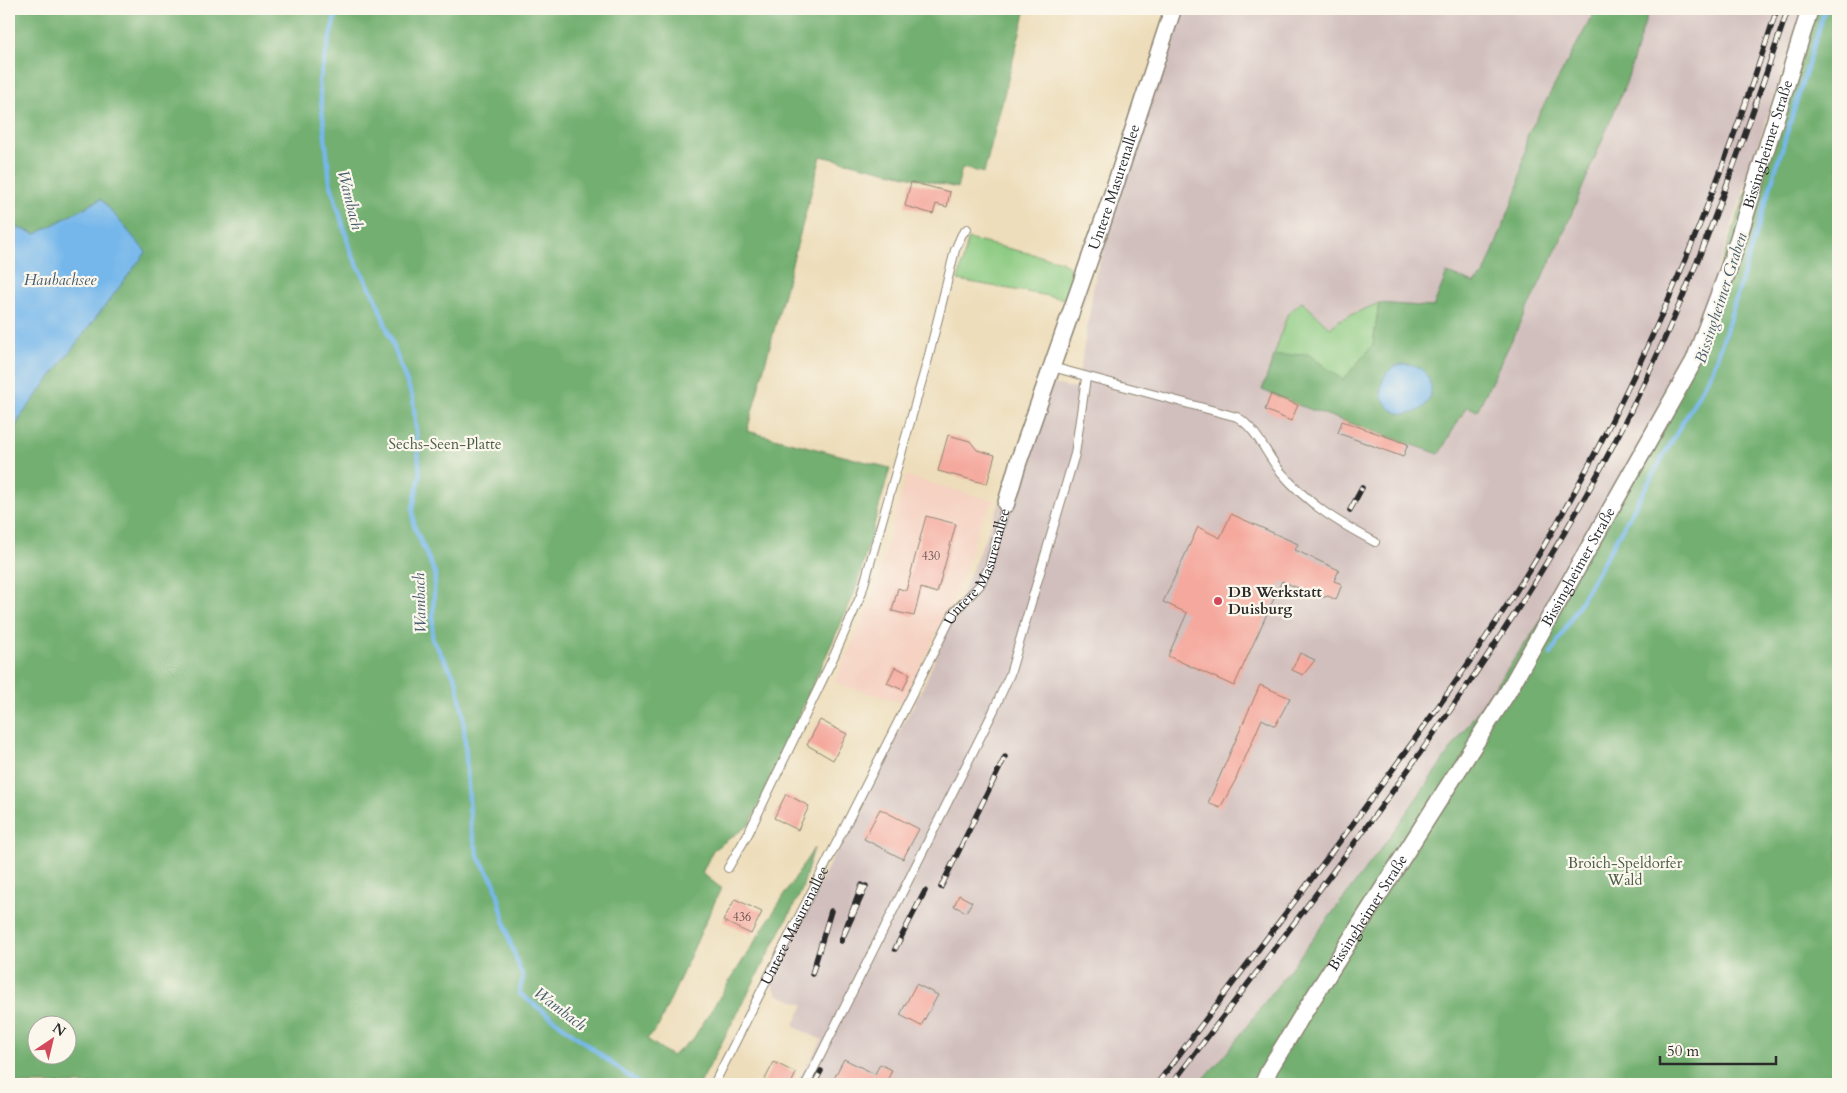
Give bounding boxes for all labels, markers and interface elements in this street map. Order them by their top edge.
street label: Bissingheimer Straße [1738,77,1797,211]
street label: Untere Masurenallee [1084,122,1145,252]
water label: Wambach [332,168,368,232]
water label: Bissingheimer Graben [1689,230,1753,366]
water label: Haubachsee [24,269,97,291]
park label: Sechs-Seen-Platte [389,434,502,454]
street label: Bissingheimer Straße [1537,503,1620,630]
street label: Untere Masurenallee [939,506,1014,628]
house number: 430 [922,548,940,564]
water label: Wambach [408,572,432,634]
place label: DB Werkstatt Duisburg [1228,582,1323,619]
marker: DB Werkstatt Duisburg [1212,595,1224,607]
street label: Bissingheimer Straße [1323,851,1412,974]
park label: Broich-Speldorfer Wald [1568,853,1683,890]
street label: Untere Masurenallee [756,862,833,988]
house number: 436 [733,909,751,925]
water label: Wambach [529,982,591,1036]
north arrow [28,1016,78,1066]
text: N [49,1018,70,1041]
scale bar [1660,1033,1776,1065]
text: 50 m [1667,1041,1699,1061]

